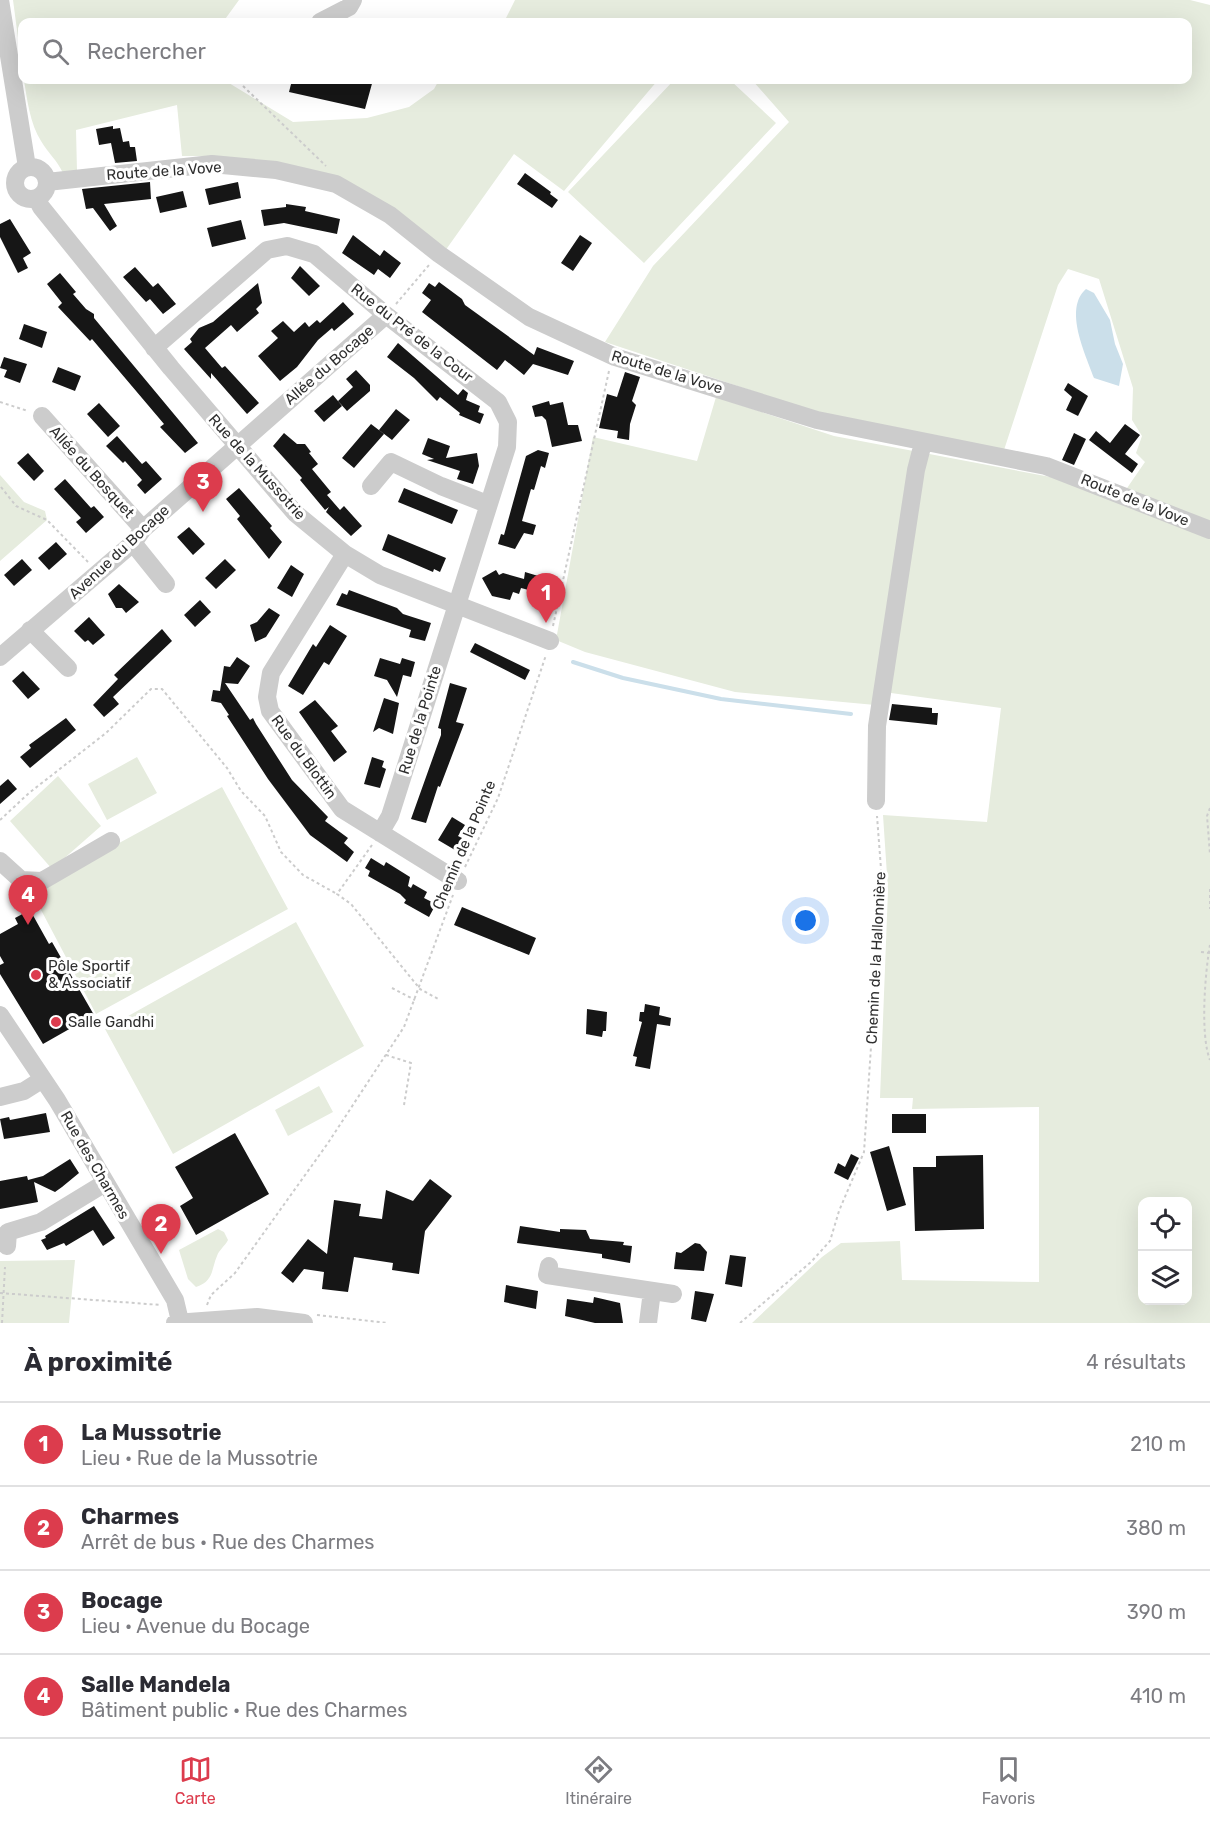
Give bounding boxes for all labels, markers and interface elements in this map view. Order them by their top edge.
search box [18,18,1192,84]
icon: search [39,35,72,68]
text: Rechercher [87,38,206,65]
street label: Route de la Vove [106,158,222,184]
street label: Rue du Pré de la Cour [347,280,477,386]
street label: Allée du Bocage [281,321,377,409]
street label: Route de la Vove [609,347,725,397]
street label: Rue de la Mussotrie [205,410,309,524]
street label: Allée du Bosquet [46,422,138,522]
pin: 3 [184,462,222,512]
street label: Route de la Vove [1078,470,1192,530]
street label: Avenue du Bocage [65,501,173,603]
pin: 1 [526,574,566,623]
street label: Rue de la Pointe [395,664,445,776]
street label: Rue du Blottin [268,712,340,802]
street label: Chemin de la Pointe [429,778,499,912]
street label: Chemin de la Hallonnière [862,871,890,1045]
pin: 4 [9,876,48,925]
your location [791,906,820,935]
place label: Pôle Sportif & Associatif [48,957,131,992]
marker: Pôle Sportif & Associatif [29,968,43,982]
place label: Salle Gandhi [68,1013,154,1031]
marker: Salle Gandhi [49,1015,63,1029]
street label: Rue des Charmes [57,1108,133,1223]
map controls [1138,1197,1192,1305]
button: locate [1138,1197,1192,1251]
pin: 2 [142,1204,180,1254]
button: layers [1138,1251,1192,1305]
text: À proximité [24,1347,173,1378]
text: 4 résultats [1086,1350,1186,1374]
text: La Mussotrie [81,1419,221,1446]
text: 1 [39,1432,48,1456]
text: 210 m [1130,1432,1186,1456]
text: Lieu · Rue de la Mussotrie [81,1446,318,1470]
text: Charmes [81,1503,179,1530]
text: 2 [37,1516,50,1540]
text: 380 m [1126,1516,1186,1540]
text: Arrêt de bus · Rue des Charmes [81,1530,375,1554]
text: Bocage [81,1587,163,1614]
text: 3 [37,1600,50,1624]
text: 390 m [1127,1600,1186,1624]
text: Lieu · Avenue du Bocage [81,1614,310,1638]
text: Salle Mandela [81,1671,230,1698]
text: 4 [37,1684,50,1708]
text: 410 m [1130,1684,1186,1708]
text: Bâtiment public · Rue des Charmes [81,1698,407,1722]
tab: Carte [175,1753,216,1808]
tab: Itinéraire [565,1753,632,1808]
tab: Favoris [982,1753,1035,1808]

